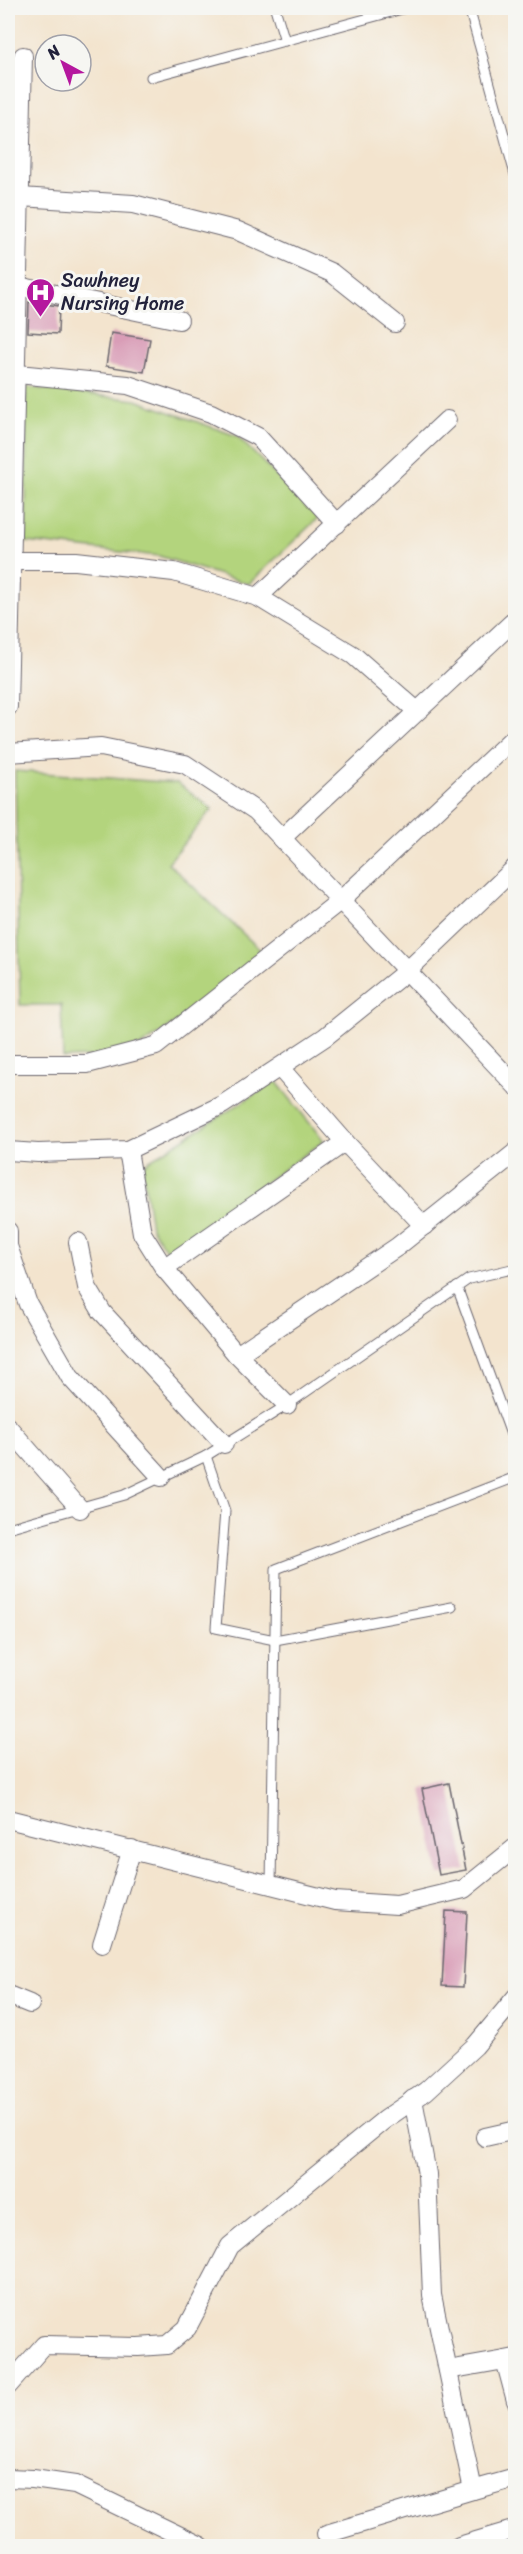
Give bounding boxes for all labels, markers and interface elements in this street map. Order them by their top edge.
north arrow [33,33,93,93]
text: N [39,37,68,67]
place label: Sawhney Nursing Home [61,263,184,321]
hospital icon: Sawhney Nursing Home [24,276,56,318]

